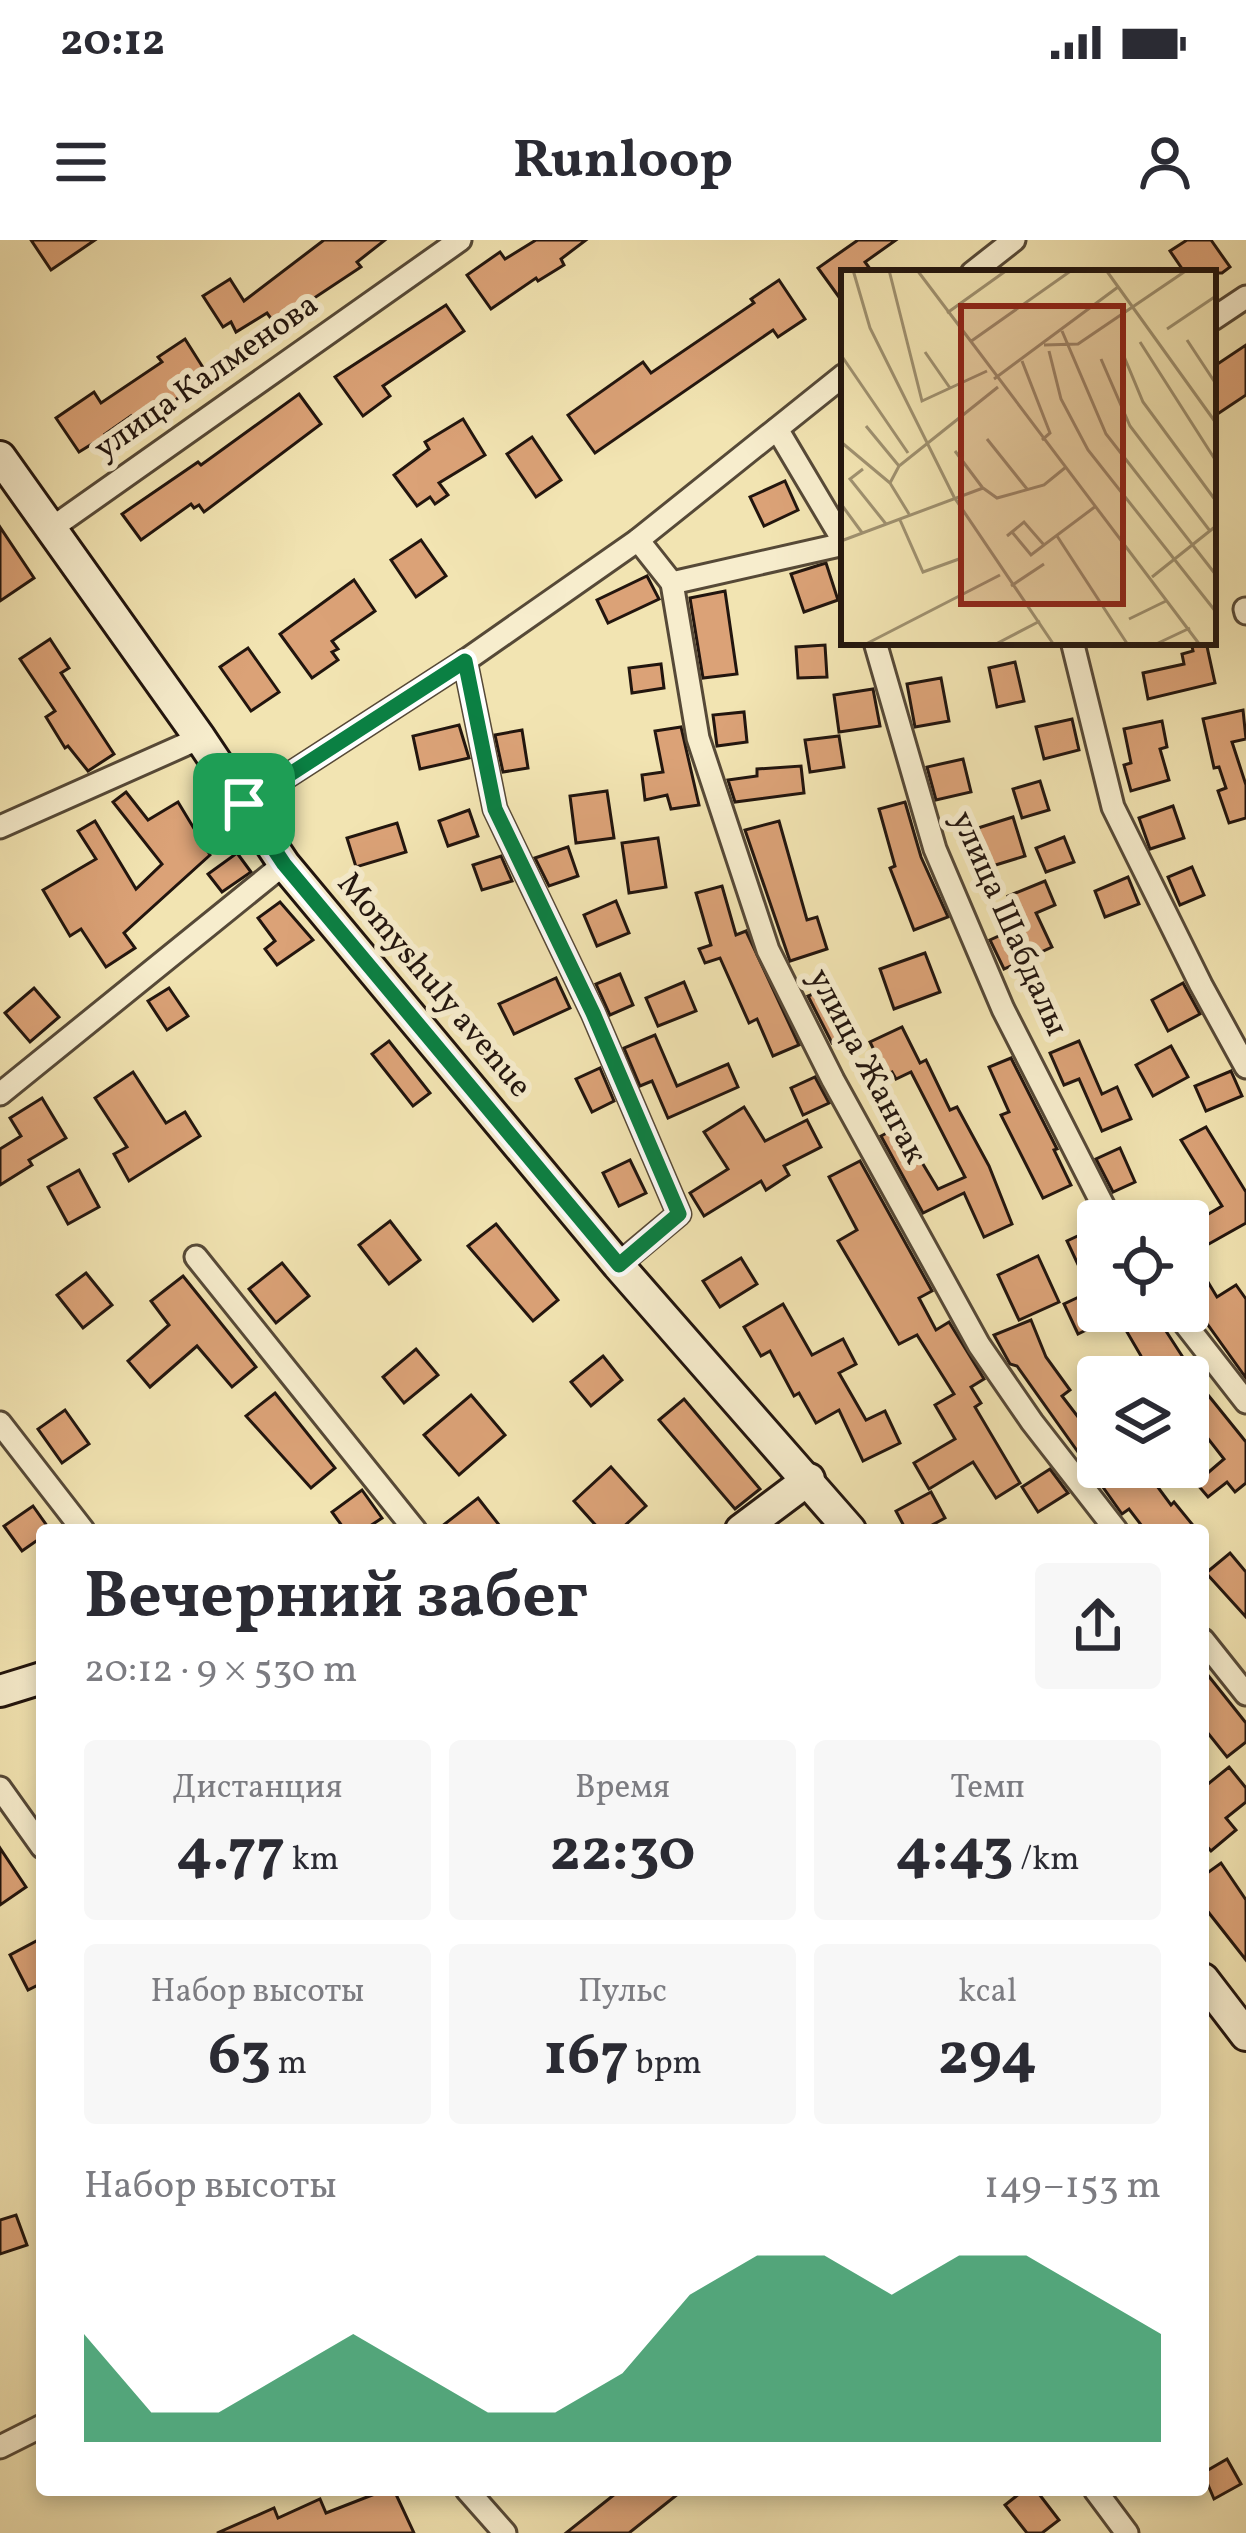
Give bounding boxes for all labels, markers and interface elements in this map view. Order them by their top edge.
text: 20:12 [60,11,165,74]
text: Runloop [513,125,733,200]
icon: menu [48,129,114,195]
icon: person [1132,129,1198,195]
inset map [841,270,1216,645]
street label: улица Калменова [86,283,328,473]
pin [193,753,295,855]
icon: arrive [211,771,277,837]
street label: улица Шабдалы [938,804,1078,1044]
street label: Momyshuly avenue [325,863,541,1109]
street label: улица Жангак [795,961,937,1173]
map controls [1077,1200,1209,1488]
button: locate [1077,1200,1209,1332]
button: layers [1077,1356,1209,1488]
text: Вечерний забег [84,1553,588,1645]
button: share [1035,1563,1161,1689]
text: 20:12 · 9 × 530 m [84,1644,358,1698]
text: Дистанция [173,1766,342,1812]
text: Время [575,1766,670,1812]
text: Темп [950,1766,1025,1812]
text: 4.77 [176,1812,285,1895]
text: 22:30 [549,1812,696,1895]
text: 4:43 [895,1812,1014,1895]
text: km [285,1838,339,1884]
text: /km [1014,1838,1080,1884]
text: Набор высоты [151,1970,364,2016]
text: Пульс [578,1970,667,2016]
text: kcal [958,1970,1017,2016]
text: 63 [208,2016,271,2099]
text: 167 [543,2016,629,2099]
text: 294 [938,2016,1037,2099]
text: m [271,2042,307,2088]
text: bpm [629,2042,702,2088]
text: Набор высоты [84,2160,337,2214]
text: 149–153 m [984,2160,1161,2214]

